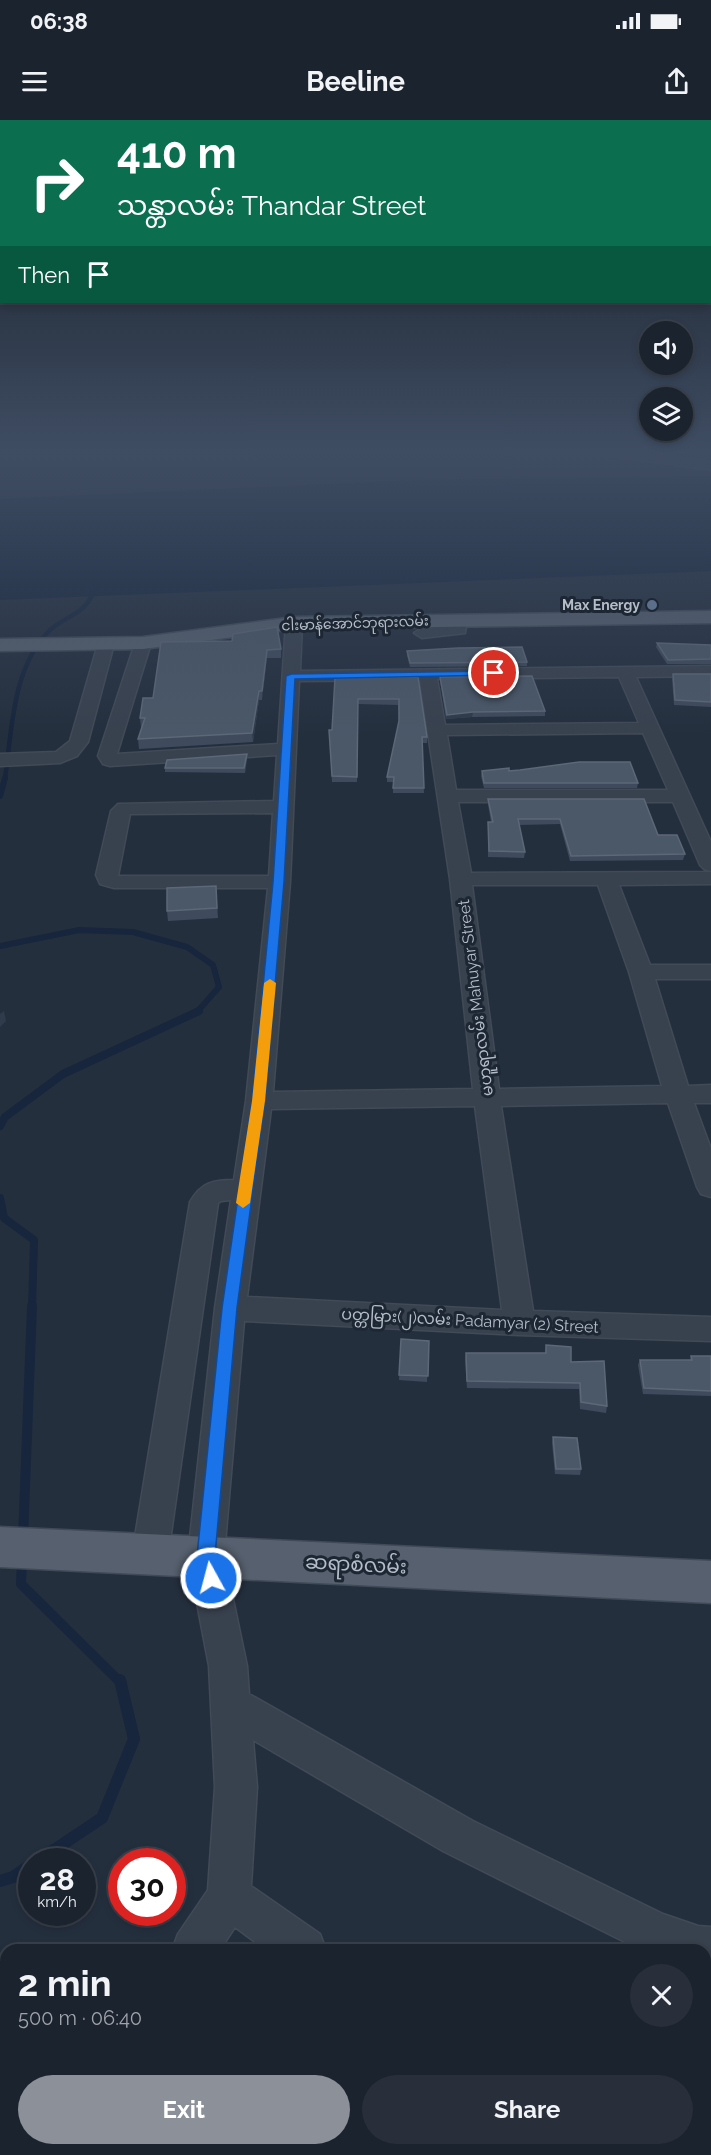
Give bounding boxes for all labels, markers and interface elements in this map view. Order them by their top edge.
text: 06:38 [30,8,88,34]
icon: menu [18,65,51,98]
icon: share [660,65,693,98]
text: Beeline [306,66,405,97]
text: 410 m [117,129,237,178]
icon: right [18,144,96,222]
text: သန္တာလမ်း Thandar Street [117,190,426,221]
icon: arrive [82,258,115,291]
text: Then [18,262,70,288]
map controls [639,321,693,441]
button: sound [639,321,693,375]
button: layers [639,387,693,441]
place label: Max Energy [562,597,640,613]
marker: Max Energy [645,598,659,612]
street label: ငါးမာန်အောင်ဘုရားလမ်း [281,610,429,638]
pin [468,647,519,698]
icon: arrive [477,656,510,689]
street label: မဟူရာလမ်း Mahuyar Street [452,897,502,1098]
street label: ပတ္တမြား(၂)လမ်း Padamyar (2) Street [341,1302,600,1341]
position arrow [179,1546,243,1610]
street label: ဆရာစံလမ်း [304,1547,408,1583]
speed limit sign: 30 [108,1848,186,1926]
text: 28 [39,1862,75,1897]
text: km/h [37,1893,77,1911]
text: 2 min [18,1962,111,2004]
button: close [630,1964,693,2027]
text: 500 m · 06:40 [18,2006,142,2030]
button: Exit [18,2075,350,2144]
button: Share [362,2075,693,2144]

